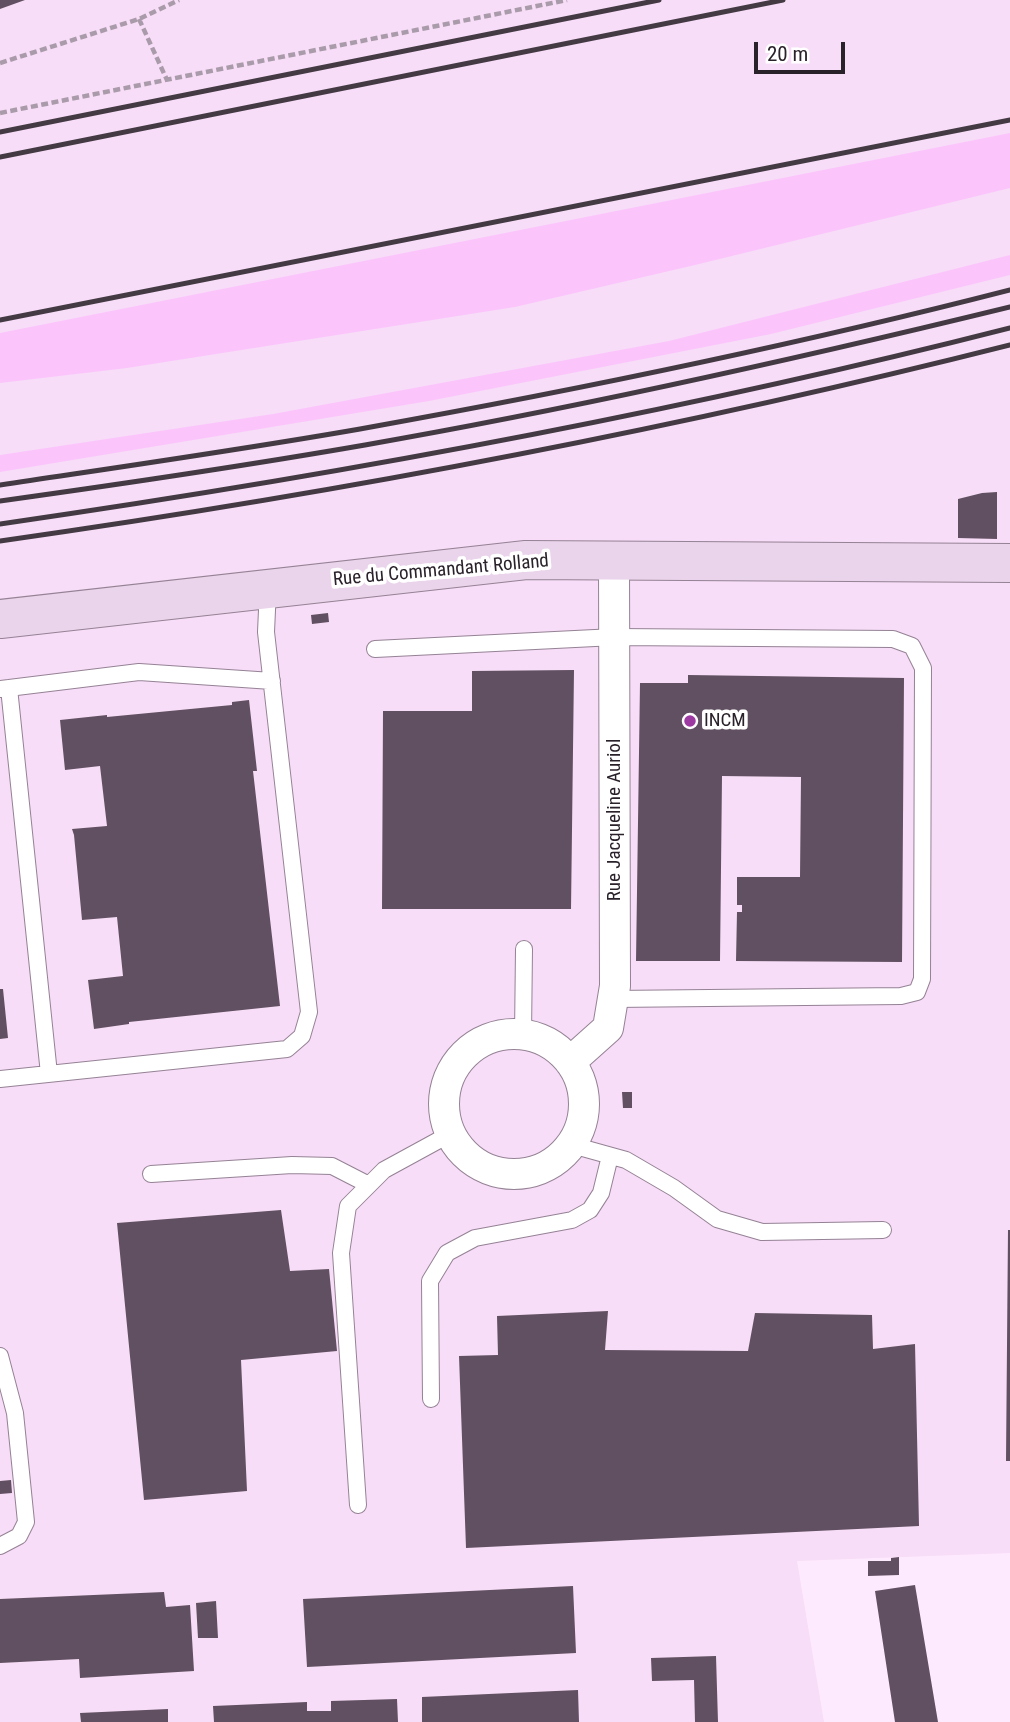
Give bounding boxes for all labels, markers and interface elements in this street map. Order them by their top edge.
scale bar [758,28,849,72]
text: 20 m [767,42,808,66]
street label: Rue du Commandant Rolland [332,550,550,592]
place label: INCM [704,710,746,732]
marker: INCM [682,713,698,729]
street label: Rue Jacqueline Auriol [604,739,626,901]

